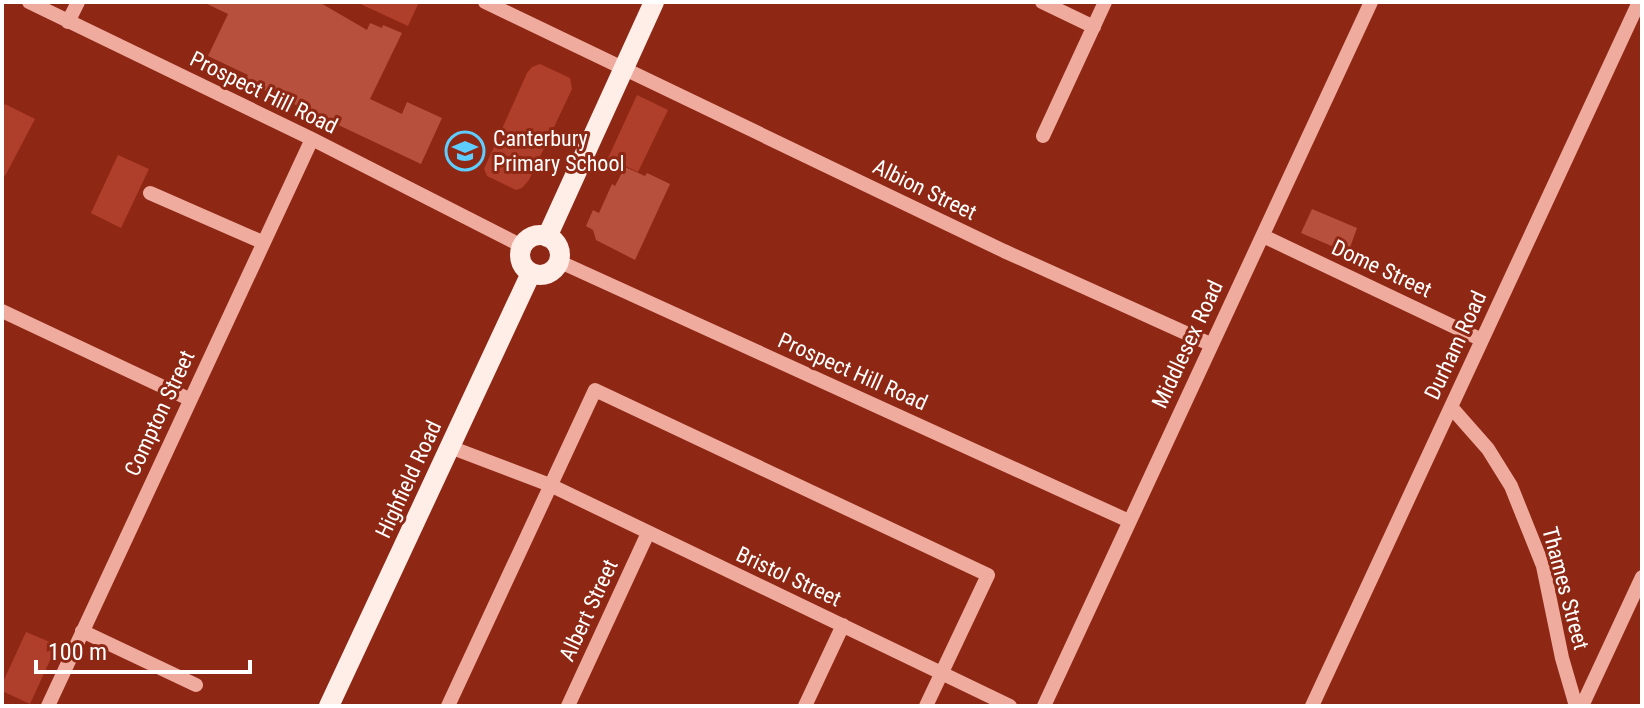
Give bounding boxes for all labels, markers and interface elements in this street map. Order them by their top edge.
street label: Prospect Hill Road [186,46,341,139]
place label: Canterbury Primary School [493,126,624,176]
school or university icon: Canterbury Primary School [444,130,486,172]
street label: Albion Street [869,154,981,225]
street label: Dome Street [1328,234,1436,302]
street label: Middlesex Road [1147,276,1228,412]
street label: Durham Road [1419,287,1491,403]
street label: Prospect Hill Road [774,327,931,416]
street label: Compton Street [119,347,199,480]
street label: Highfield Road [370,417,447,542]
street label: Thames Street [1537,524,1594,652]
street label: Bristol Street [732,541,845,612]
street label: Albert Street [554,555,623,665]
scale bar [36,624,250,674]
text: 100 m [48,638,107,666]

